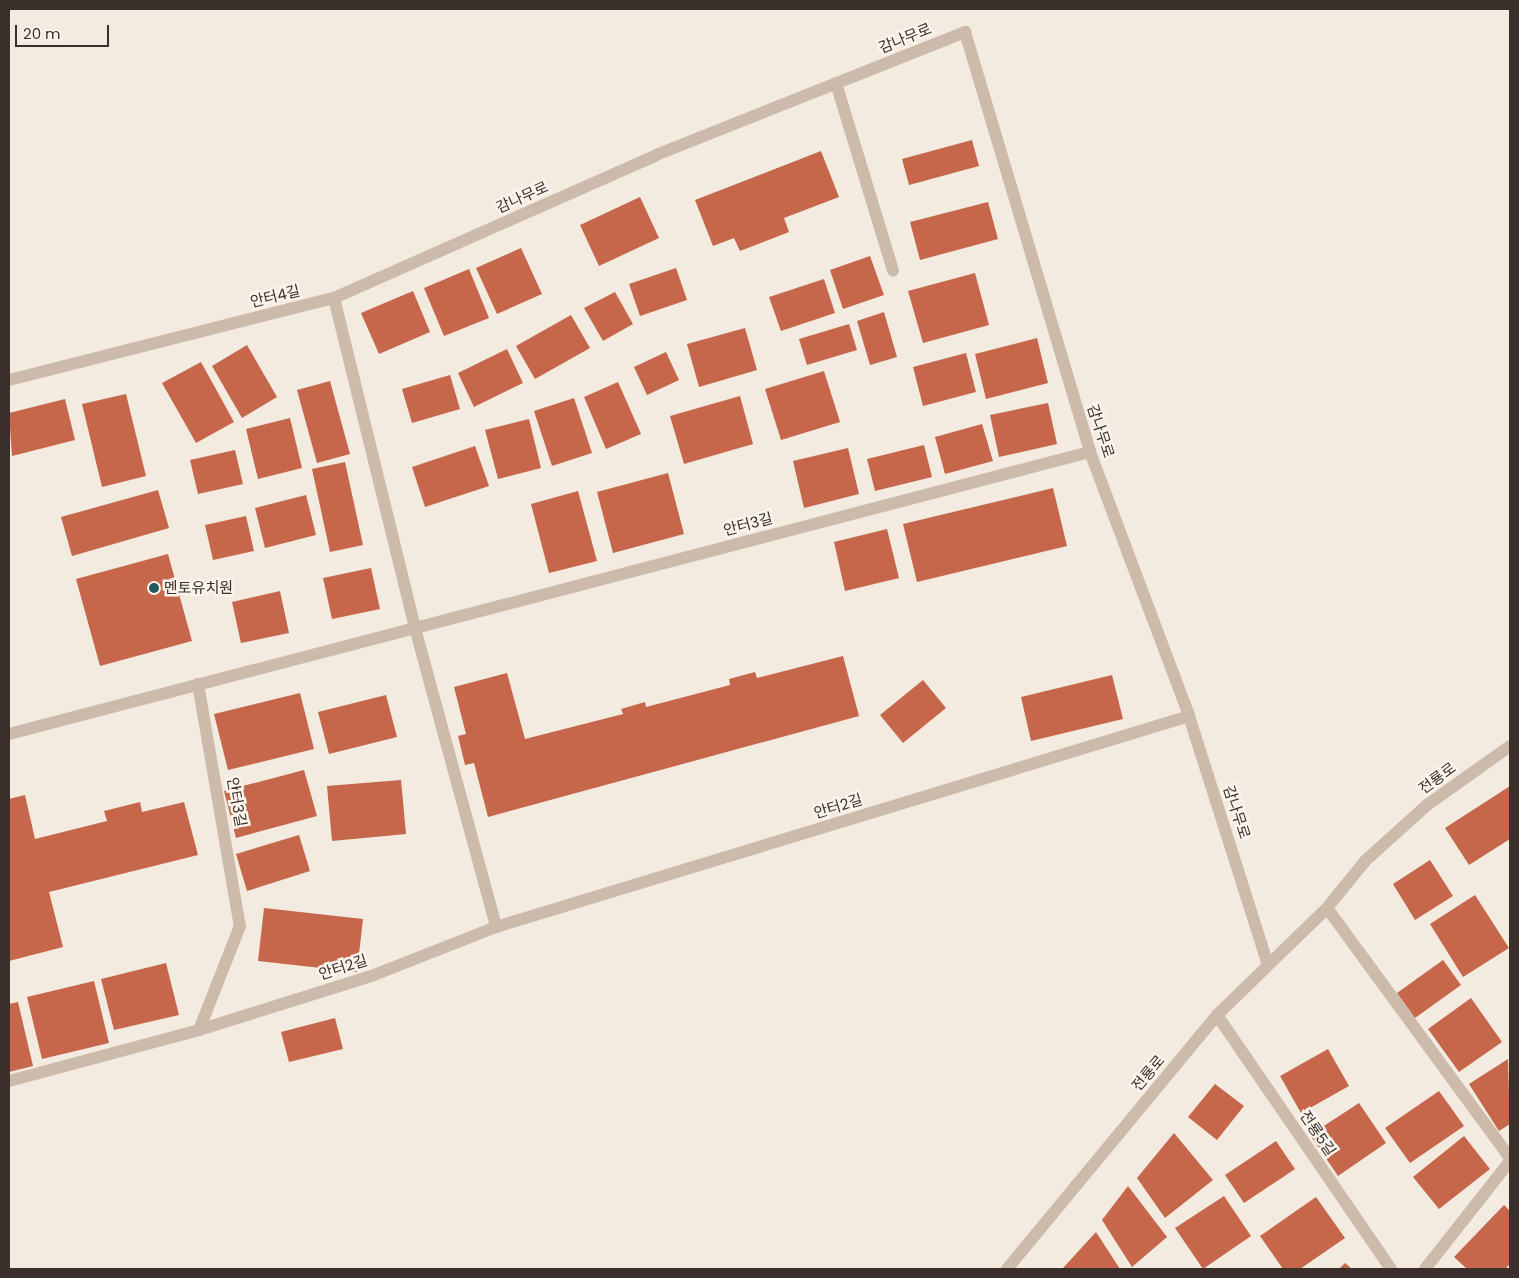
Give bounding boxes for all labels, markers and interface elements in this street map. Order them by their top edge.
scale bar [18,15,111,47]
street label: 감나무로 [876,19,934,57]
text: 20 m [23,23,61,44]
street label: 감나무로 [493,178,551,216]
street label: 안터4길 [248,281,302,311]
street label: 감나무로 [1084,402,1118,460]
street label: 안터3길 [721,509,775,539]
place label: 멘토유치원 [164,579,233,597]
marker: 멘토유치원 [148,582,160,594]
street label: 전룡로 [1415,759,1459,797]
street label: 안터3길 [224,776,250,828]
street label: 감나무로 [1220,783,1254,841]
street label: 안터2길 [811,790,865,822]
street label: 안터2길 [316,951,370,983]
street label: 전룡로 [1128,1051,1168,1095]
street label: 전룡5길 [1296,1107,1340,1159]

